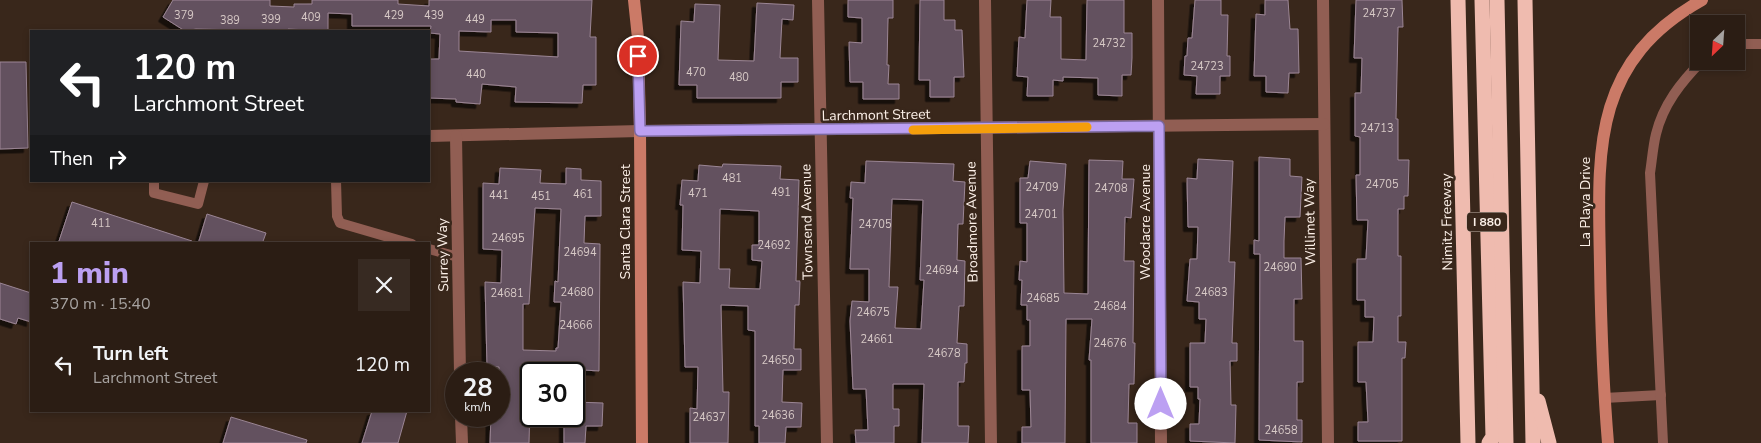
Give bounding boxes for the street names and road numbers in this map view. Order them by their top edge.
street label: Larchmont Street [821,105,931,125]
street label: La Playa Drive [1576,157,1595,247]
street label: Broadmore Avenue [961,161,983,283]
street label: Santa Clara Street [616,164,635,280]
street label: Townsend Avenue [796,164,818,280]
street label: Woodacre Avenue [1136,164,1155,280]
street label: Nimitz Freeway [1437,172,1457,271]
street label: Willimet Way [1300,177,1320,266]
road number: I 880 [1467,212,1507,232]
street label: Surrey Way [433,217,453,292]

